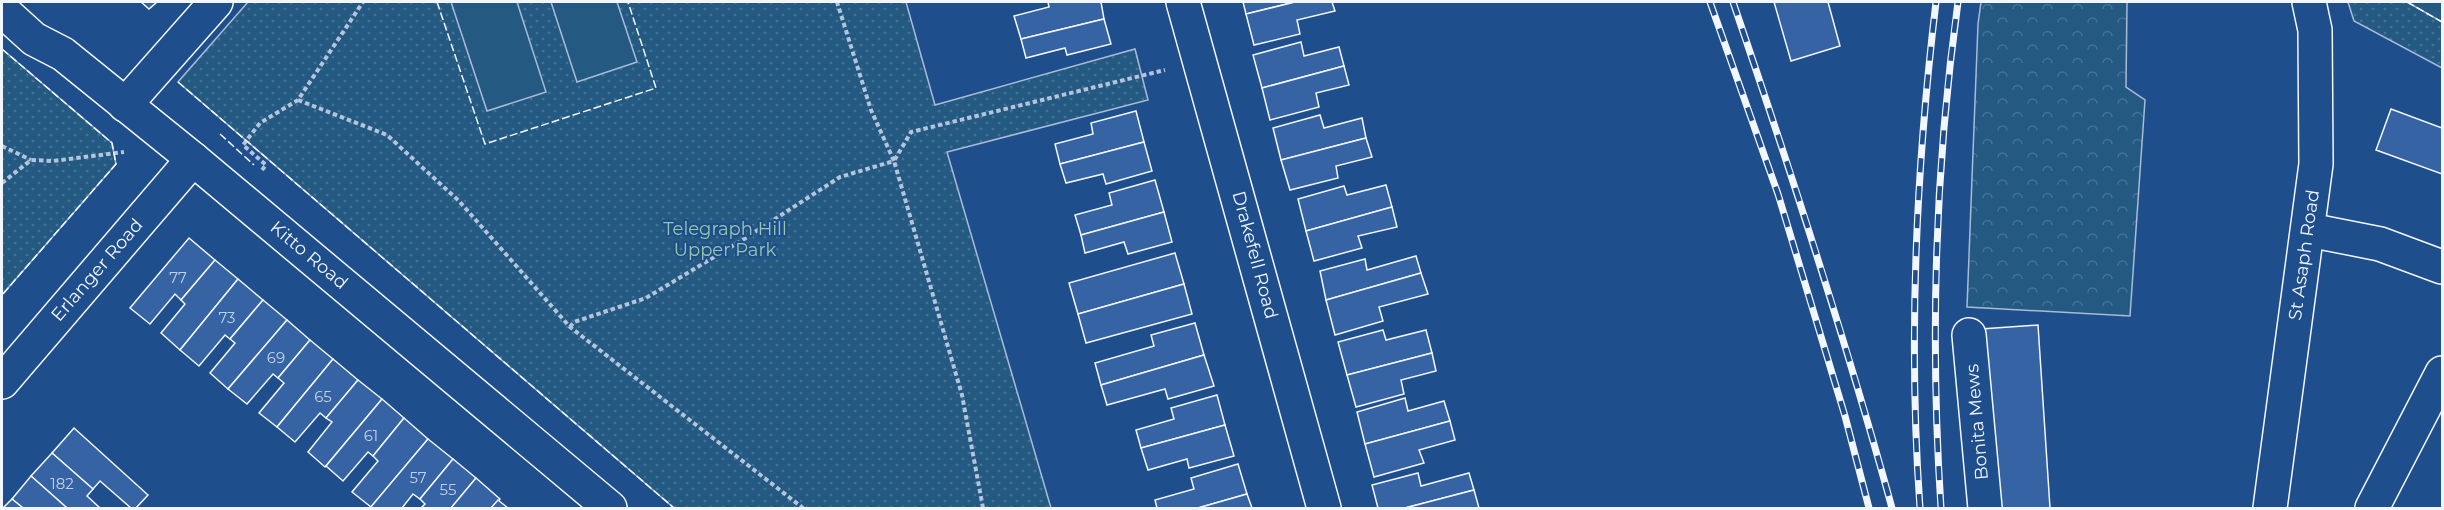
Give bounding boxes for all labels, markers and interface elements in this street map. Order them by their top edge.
street label: St Asaph Road [2284,188,2324,322]
street label: Drakefell Road [1227,189,1283,321]
street label: Erlanger Road [46,214,148,326]
street label: Kitto Road [266,216,352,294]
park label: Telegraph Hill Upper Park [663,218,787,261]
house number: 77 [169,268,187,287]
house number: 73 [218,308,236,327]
house number: 69 [267,348,285,367]
street label: Bonita Mews [1961,363,1993,481]
house number: 65 [314,387,332,406]
house number: 61 [364,426,378,445]
house number: 57 [409,468,427,487]
house number: 182 [50,474,74,493]
house number: 55 [440,480,456,499]

